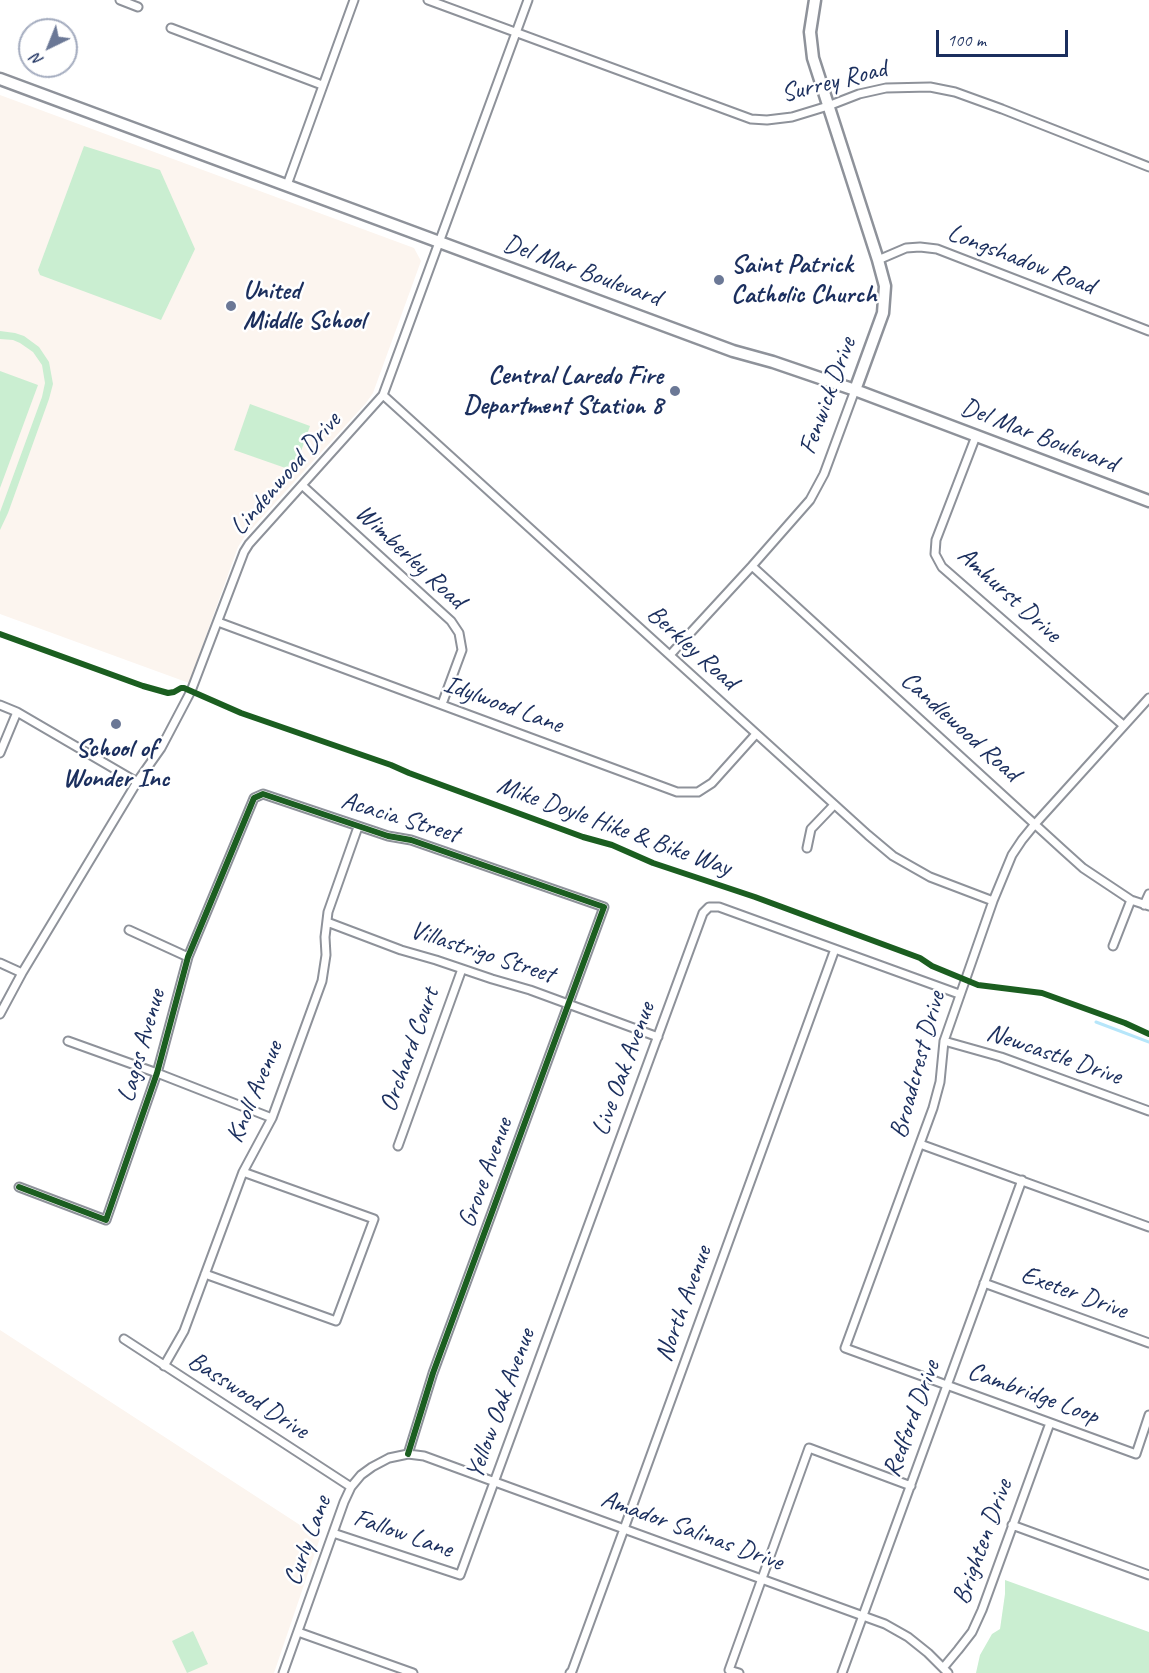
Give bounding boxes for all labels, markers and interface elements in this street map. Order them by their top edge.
north arrow [18,18,78,78]
scale bar [939,18,1071,56]
text: 100 m [947,29,986,51]
text: N [27,49,48,70]
street label: Surrey Road [778,54,890,110]
street label: Longshadow Road [943,218,1099,302]
street label: Del Mar Boulevard [499,228,665,314]
place label: Saint Patrick Catholic Church [731,249,876,310]
marker: Saint Patrick Catholic Church [712,273,726,287]
place label: United Middle School [243,275,365,336]
marker: United Middle School [224,299,238,313]
street label: Fenwick Drive [792,333,864,459]
place label: Central Laredo Fire Department Station 8 [463,360,663,422]
marker: Central Laredo Fire Department Station 8 [668,384,682,398]
street label: Del Mar Boulevard [956,392,1122,480]
street label: Lindenwood Drive [224,406,348,542]
street label: Wimberley Road [348,498,472,616]
street label: Amhurst Drive [951,540,1067,650]
street label: Berkley Road [640,599,744,697]
street label: Candlewood Road [894,665,1026,789]
street label: Idylwood Lane [439,669,567,741]
marker: School of Wonder Inc [109,717,123,731]
place label: School of Wonder Inc [63,733,169,794]
street label: Mike Doyle Hike & Bike Way [493,770,735,884]
street label: Acacia Street [337,785,463,851]
street label: Villastrigo Street [406,915,558,991]
street label: Orchard Court [373,984,447,1116]
street label: Lagos Avenue [111,986,173,1106]
street label: Broadcrest Drive [883,988,953,1142]
street label: Live Oak Avenue [585,998,663,1140]
street label: Newcastle Drive [982,1017,1126,1093]
street label: Knoll Avenue [220,1036,290,1148]
street label: Grove Avenue [452,1114,520,1232]
street label: North Avenue [649,1242,719,1366]
street label: Exeter Drive [1017,1259,1131,1327]
street label: Yellow Oak Avenue [459,1325,543,1483]
street label: Basswood Drive [182,1345,314,1447]
street label: Redford Drive [877,1356,947,1482]
street label: Cambridge Loop [963,1356,1103,1432]
street label: Brighten Drive [946,1475,1020,1609]
street label: Amador Salinas Drive [597,1484,787,1578]
street label: Curly Lane [277,1492,339,1590]
street label: Fallow Lane [349,1503,457,1565]

